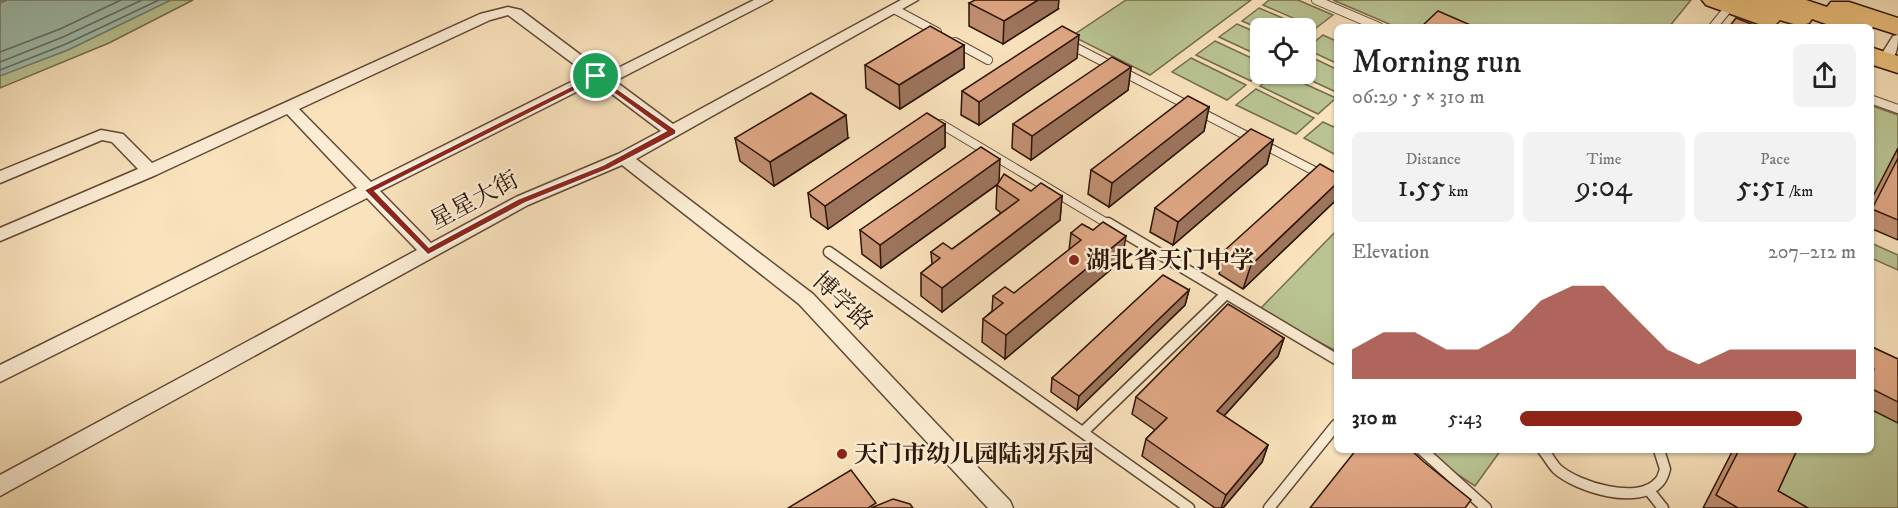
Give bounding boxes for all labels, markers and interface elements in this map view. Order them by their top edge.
map controls [1250,18,1316,84]
button: locate [1250,18,1316,84]
text: Morning run [1352,42,1521,83]
button: share [1793,44,1856,107]
pin [570,50,621,101]
icon: arrive [579,59,612,92]
text: 06:29 · 5 × 310 m [1352,85,1484,110]
text: Distance [1405,149,1461,169]
text: Time [1587,149,1621,169]
text: Pace [1760,149,1790,169]
street label: 星星大街 [425,165,524,237]
text: 1.55 [1398,169,1445,206]
text: 9:04 [1576,169,1632,206]
text: 5:51 [1737,169,1785,206]
text: km [1445,181,1468,201]
text: /km [1785,181,1813,201]
text: Elevation [1352,240,1429,265]
text: 207–212 m [1768,240,1856,265]
place label: 湖北省天门中学 [1086,246,1254,276]
marker: 湖北省天门中学 [1067,253,1081,267]
street label: 博学路 [806,266,879,337]
text: 310 m [1352,406,1397,431]
text: 5:43 [1448,406,1482,431]
place label: 天门市幼儿园陆羽乐园 [854,440,1094,470]
marker: 天门市幼儿园陆羽乐园 [835,447,849,461]

